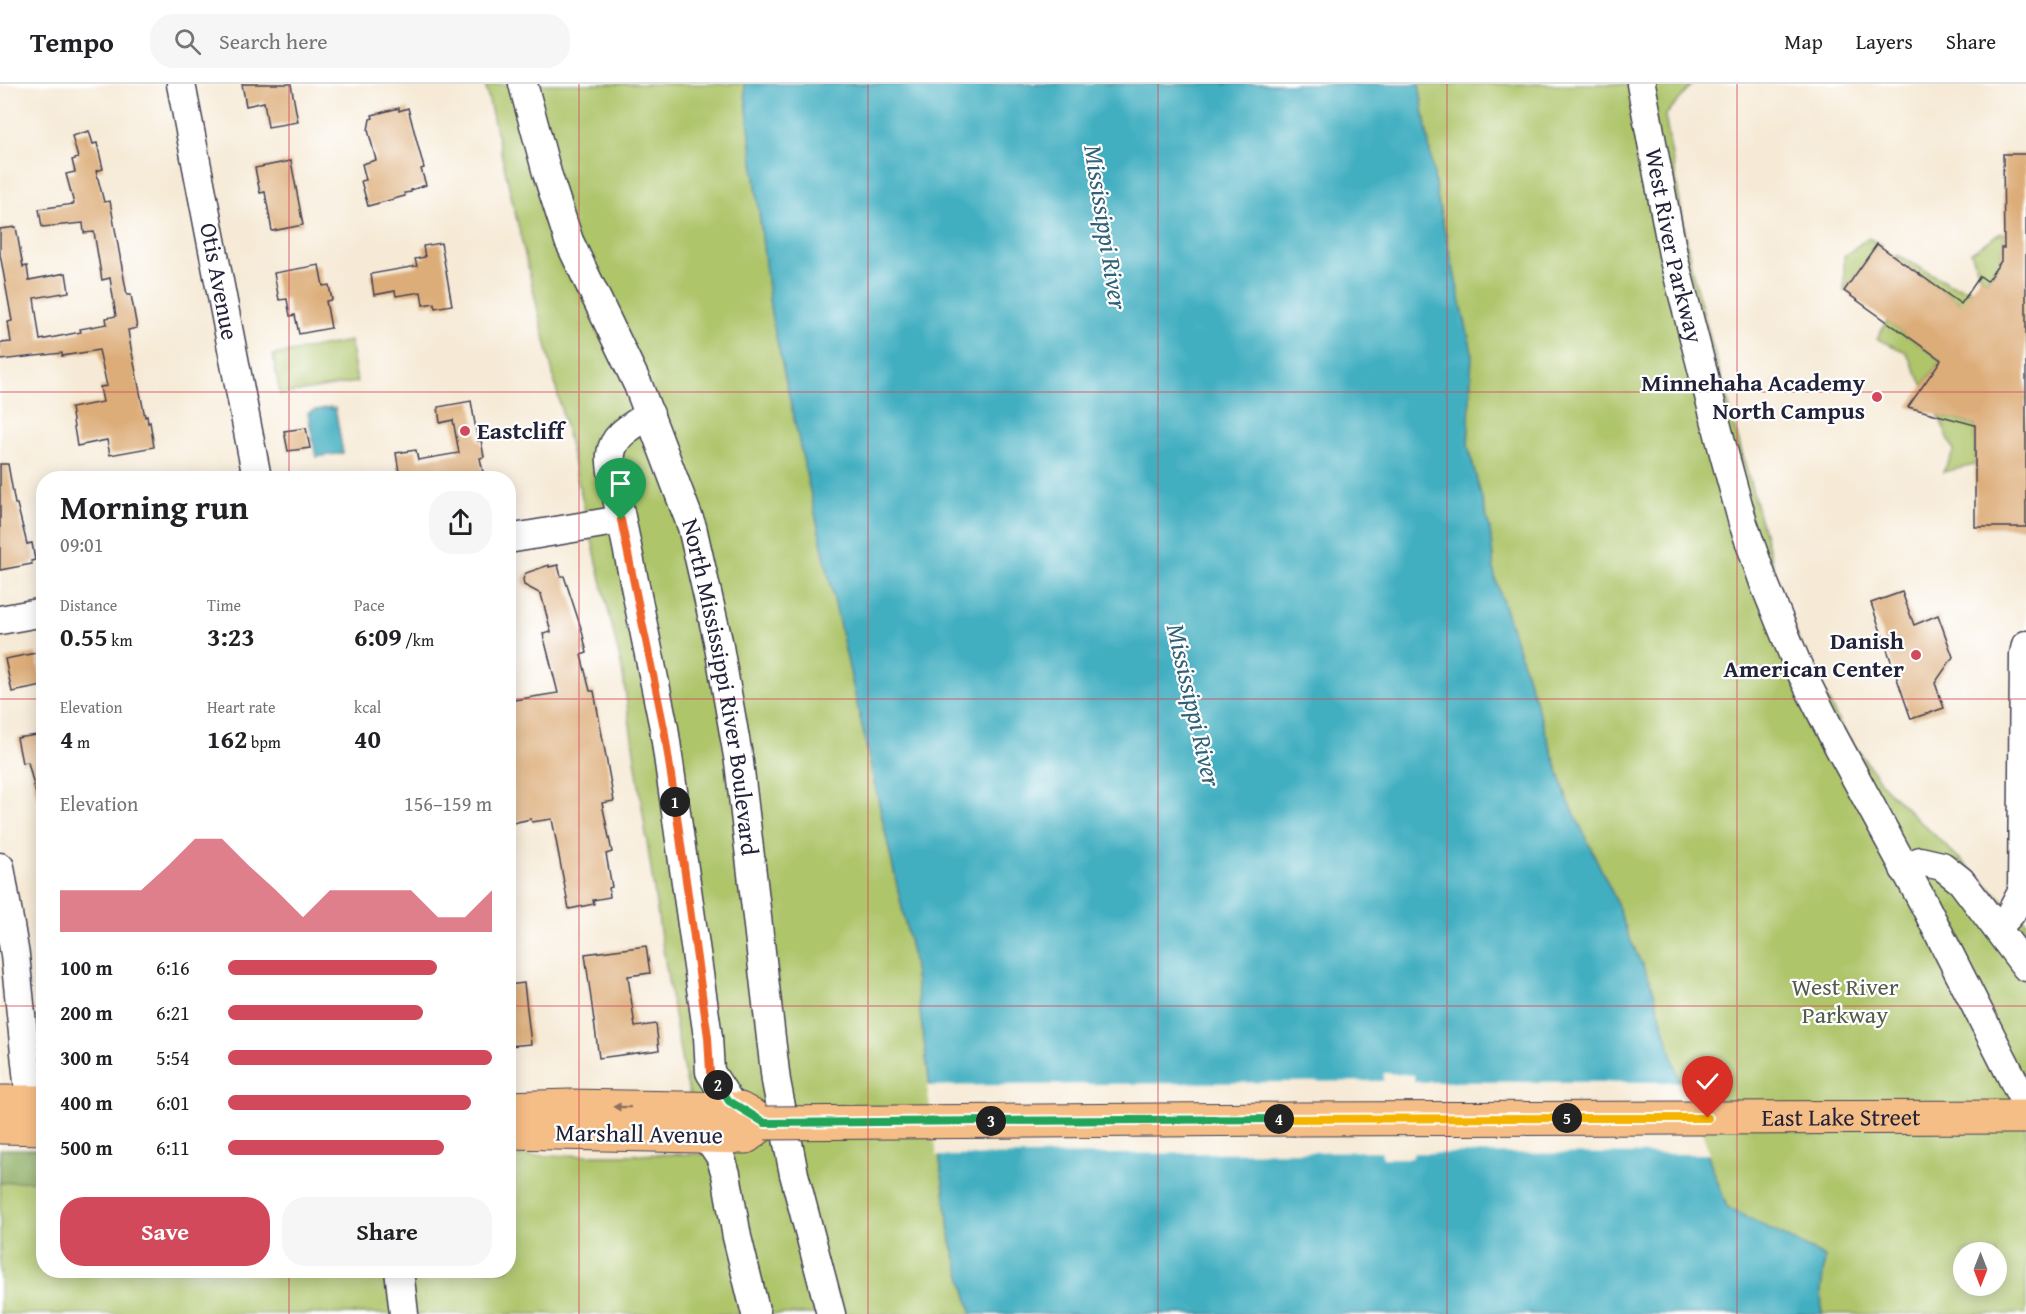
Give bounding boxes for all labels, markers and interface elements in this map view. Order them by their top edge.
search box [150,14,570,68]
text: Tempo [30,21,114,62]
icon: search [171,25,204,58]
text: Search here [219,25,328,57]
text: Map [1784,26,1823,57]
text: Layers [1856,26,1913,57]
text: Share [1946,26,1996,57]
water label: Mississippi River [1074,142,1139,313]
street label: West River Parkway [1636,145,1713,347]
street label: Otis Avenue [191,220,248,343]
place label: Minnehaha Academy North Campus [1641,365,1866,428]
marker: Minnehaha Academy North Campus [1870,390,1884,404]
place label: Eastcliff [477,413,567,448]
marker: Eastcliff [458,424,472,438]
pin [595,458,646,520]
icon: arrive [604,467,637,500]
text: Morning run [60,483,249,531]
button: share [429,491,492,554]
street label: North Mississippi River Boulevard [673,513,768,857]
text: 09:01 [60,530,103,559]
text: Distance [60,593,117,617]
text: Time [207,593,241,617]
text: Pace [354,593,385,617]
text: 0.55 [60,617,108,656]
text: 3:23 [207,617,255,656]
text: 6:09 [354,617,402,656]
water label: Mississippi River [1157,620,1232,792]
place label: Danish American Center [1724,623,1904,686]
text: km [108,628,132,652]
text: /km [402,628,434,652]
marker: Danish American Center [1909,648,1923,662]
text: Elevation [60,695,123,719]
text: Heart rate [207,695,276,719]
text: kcal [354,695,381,719]
text: 4 [60,719,73,758]
text: 162 [207,719,247,758]
text: 40 [354,719,381,758]
text: m [73,730,90,754]
text: bpm [247,730,281,754]
pin: 1 [660,787,690,817]
text: Elevation [60,789,138,818]
text: 156–159 m [404,789,492,818]
text: 1 [671,790,679,814]
text: 100 m [60,953,113,982]
text: 6:16 [156,953,190,982]
park label: West River Parkway [1791,969,1899,1032]
text: 200 m [60,998,113,1027]
text: 6:21 [156,998,190,1027]
text: 300 m [60,1043,113,1072]
text: 5:54 [156,1043,190,1072]
pin [1682,1056,1733,1118]
icon: check [1691,1065,1724,1098]
pin: 2 [703,1070,733,1100]
text: 2 [714,1073,722,1097]
text: 400 m [60,1088,113,1117]
text: 6:01 [156,1088,190,1117]
street label: East Lake Street [1762,1099,1921,1135]
one-way arrow [613,1102,632,1112]
pin: 5 [1552,1103,1582,1133]
pin: 4 [1264,1104,1294,1134]
pin: 3 [976,1106,1006,1136]
text: 5 [1563,1106,1571,1130]
text: 4 [1275,1107,1283,1131]
text: 3 [987,1109,995,1133]
street label: Marshall Avenue [555,1115,723,1152]
text: 500 m [60,1133,113,1162]
text: 6:11 [156,1133,190,1162]
button: Save [60,1197,270,1266]
button: Share [282,1197,492,1266]
north arrow [1953,1242,2007,1296]
map controls [1953,1242,2007,1296]

